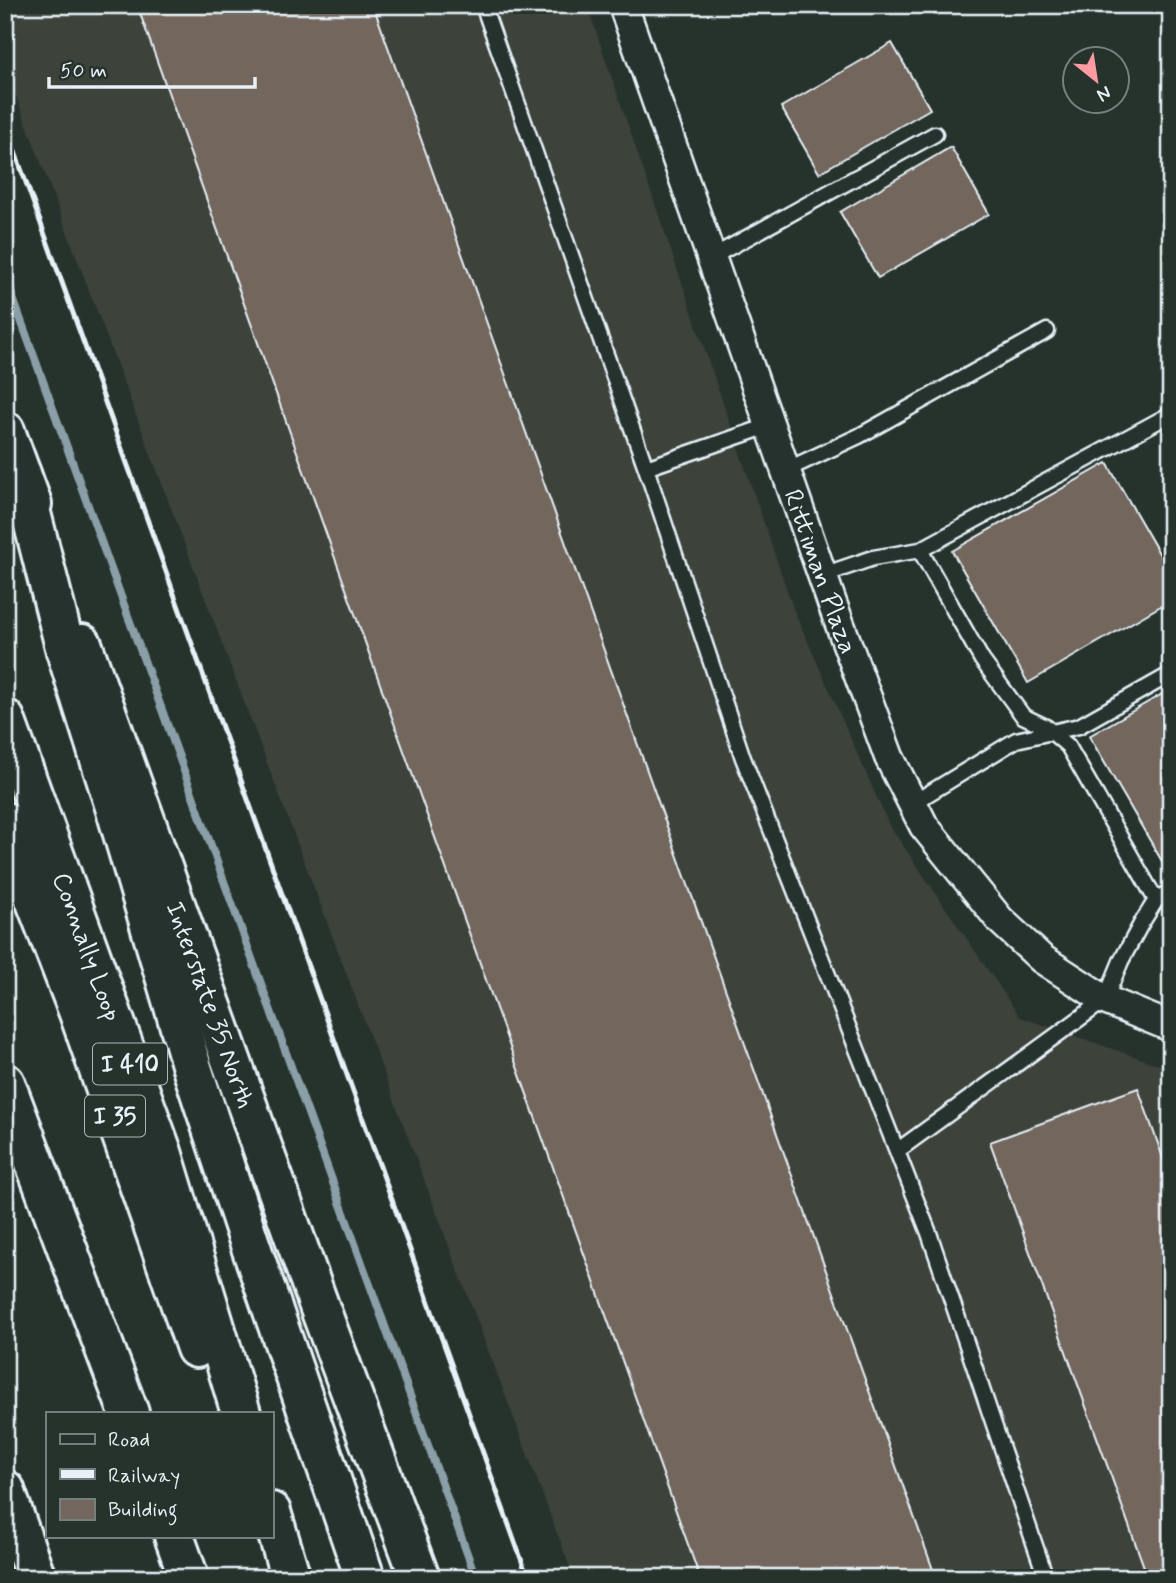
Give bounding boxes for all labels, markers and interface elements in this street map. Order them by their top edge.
scale bar [49,46,256,90]
north arrow [1060,46,1130,116]
text: 50 m [60,57,107,85]
text: N [1092,79,1115,107]
street label: Rittiman Plaza [775,485,864,659]
street label: Connally Loop [43,868,128,1026]
street label: Interstate 35 North [157,897,262,1113]
road number: I 410 [93,1044,167,1084]
road number: I 35 [85,1096,145,1136]
legend [46,1412,273,1538]
text: Road [108,1426,150,1454]
text: Railway [108,1462,180,1490]
text: Building [108,1496,178,1526]

